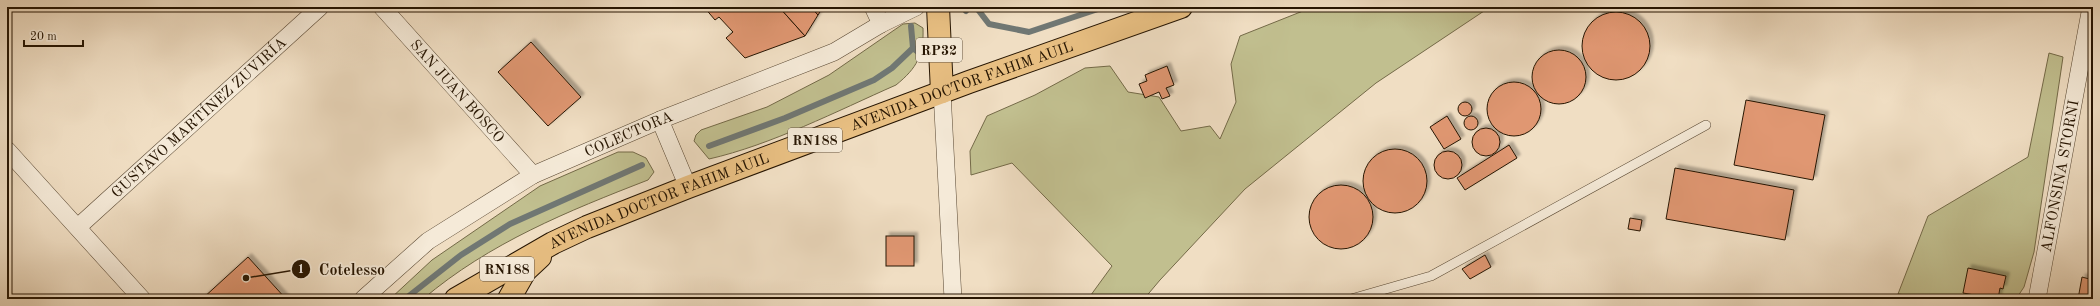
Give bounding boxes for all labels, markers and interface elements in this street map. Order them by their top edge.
scale bar [24,22,83,48]
text: 20 m [30,31,57,43]
street label: GUSTAVO MARTÍNEZ ZUVIRÍA [109,35,290,201]
street label: SAN JUAN BOSCO [407,38,506,146]
road number: RP32 [916,38,962,62]
street label: AVENIDA DOCTOR FAHIM AUIL [849,40,1076,135]
street label: ALFONSINA STORNI [2040,99,2083,254]
street label: COLECTORA [583,110,676,161]
road number: RN188 [788,128,842,152]
street label: AVENIDA DOCTOR FAHIM AUIL [547,151,772,253]
callout: Cotelesso [291,255,394,283]
road number: RN188 [480,257,534,281]
text: Cotelesso [319,263,385,279]
text: 1 [298,264,304,276]

